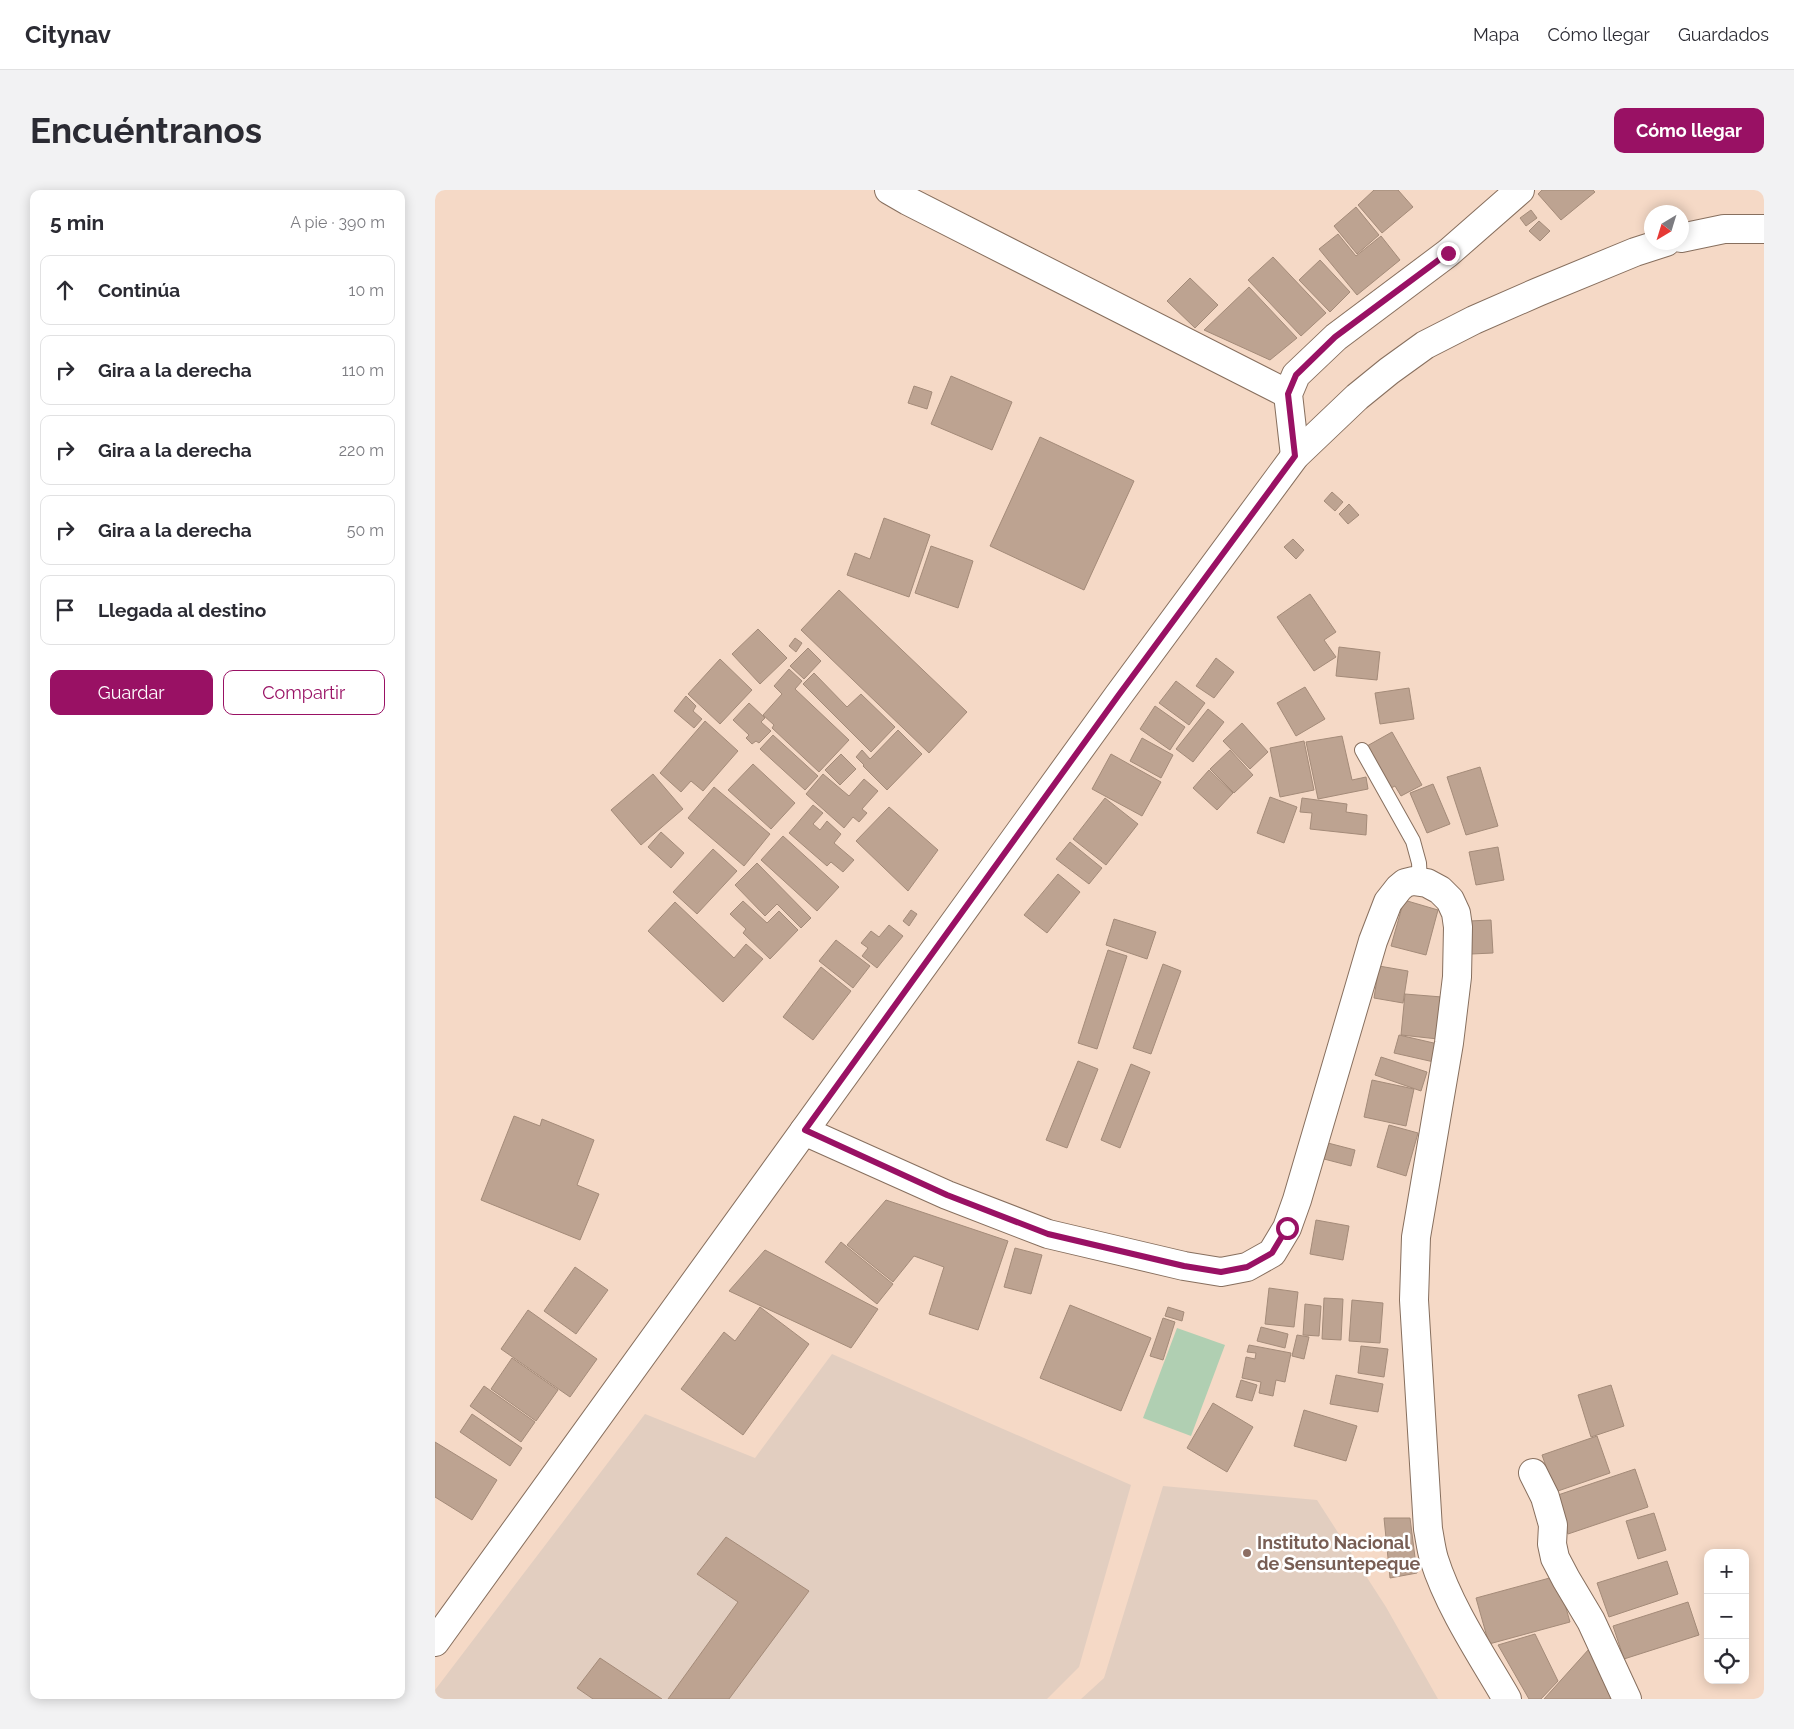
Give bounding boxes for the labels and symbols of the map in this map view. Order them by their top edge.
north arrow [1644,205,1689,250]
route end [1437,242,1460,265]
route start [1276,1217,1299,1240]
place label: Instituto Nacional de Sensuntepeque [1257,1532,1421,1574]
marker: Instituto Nacional de Sensuntepeque [1241,1547,1253,1559]

